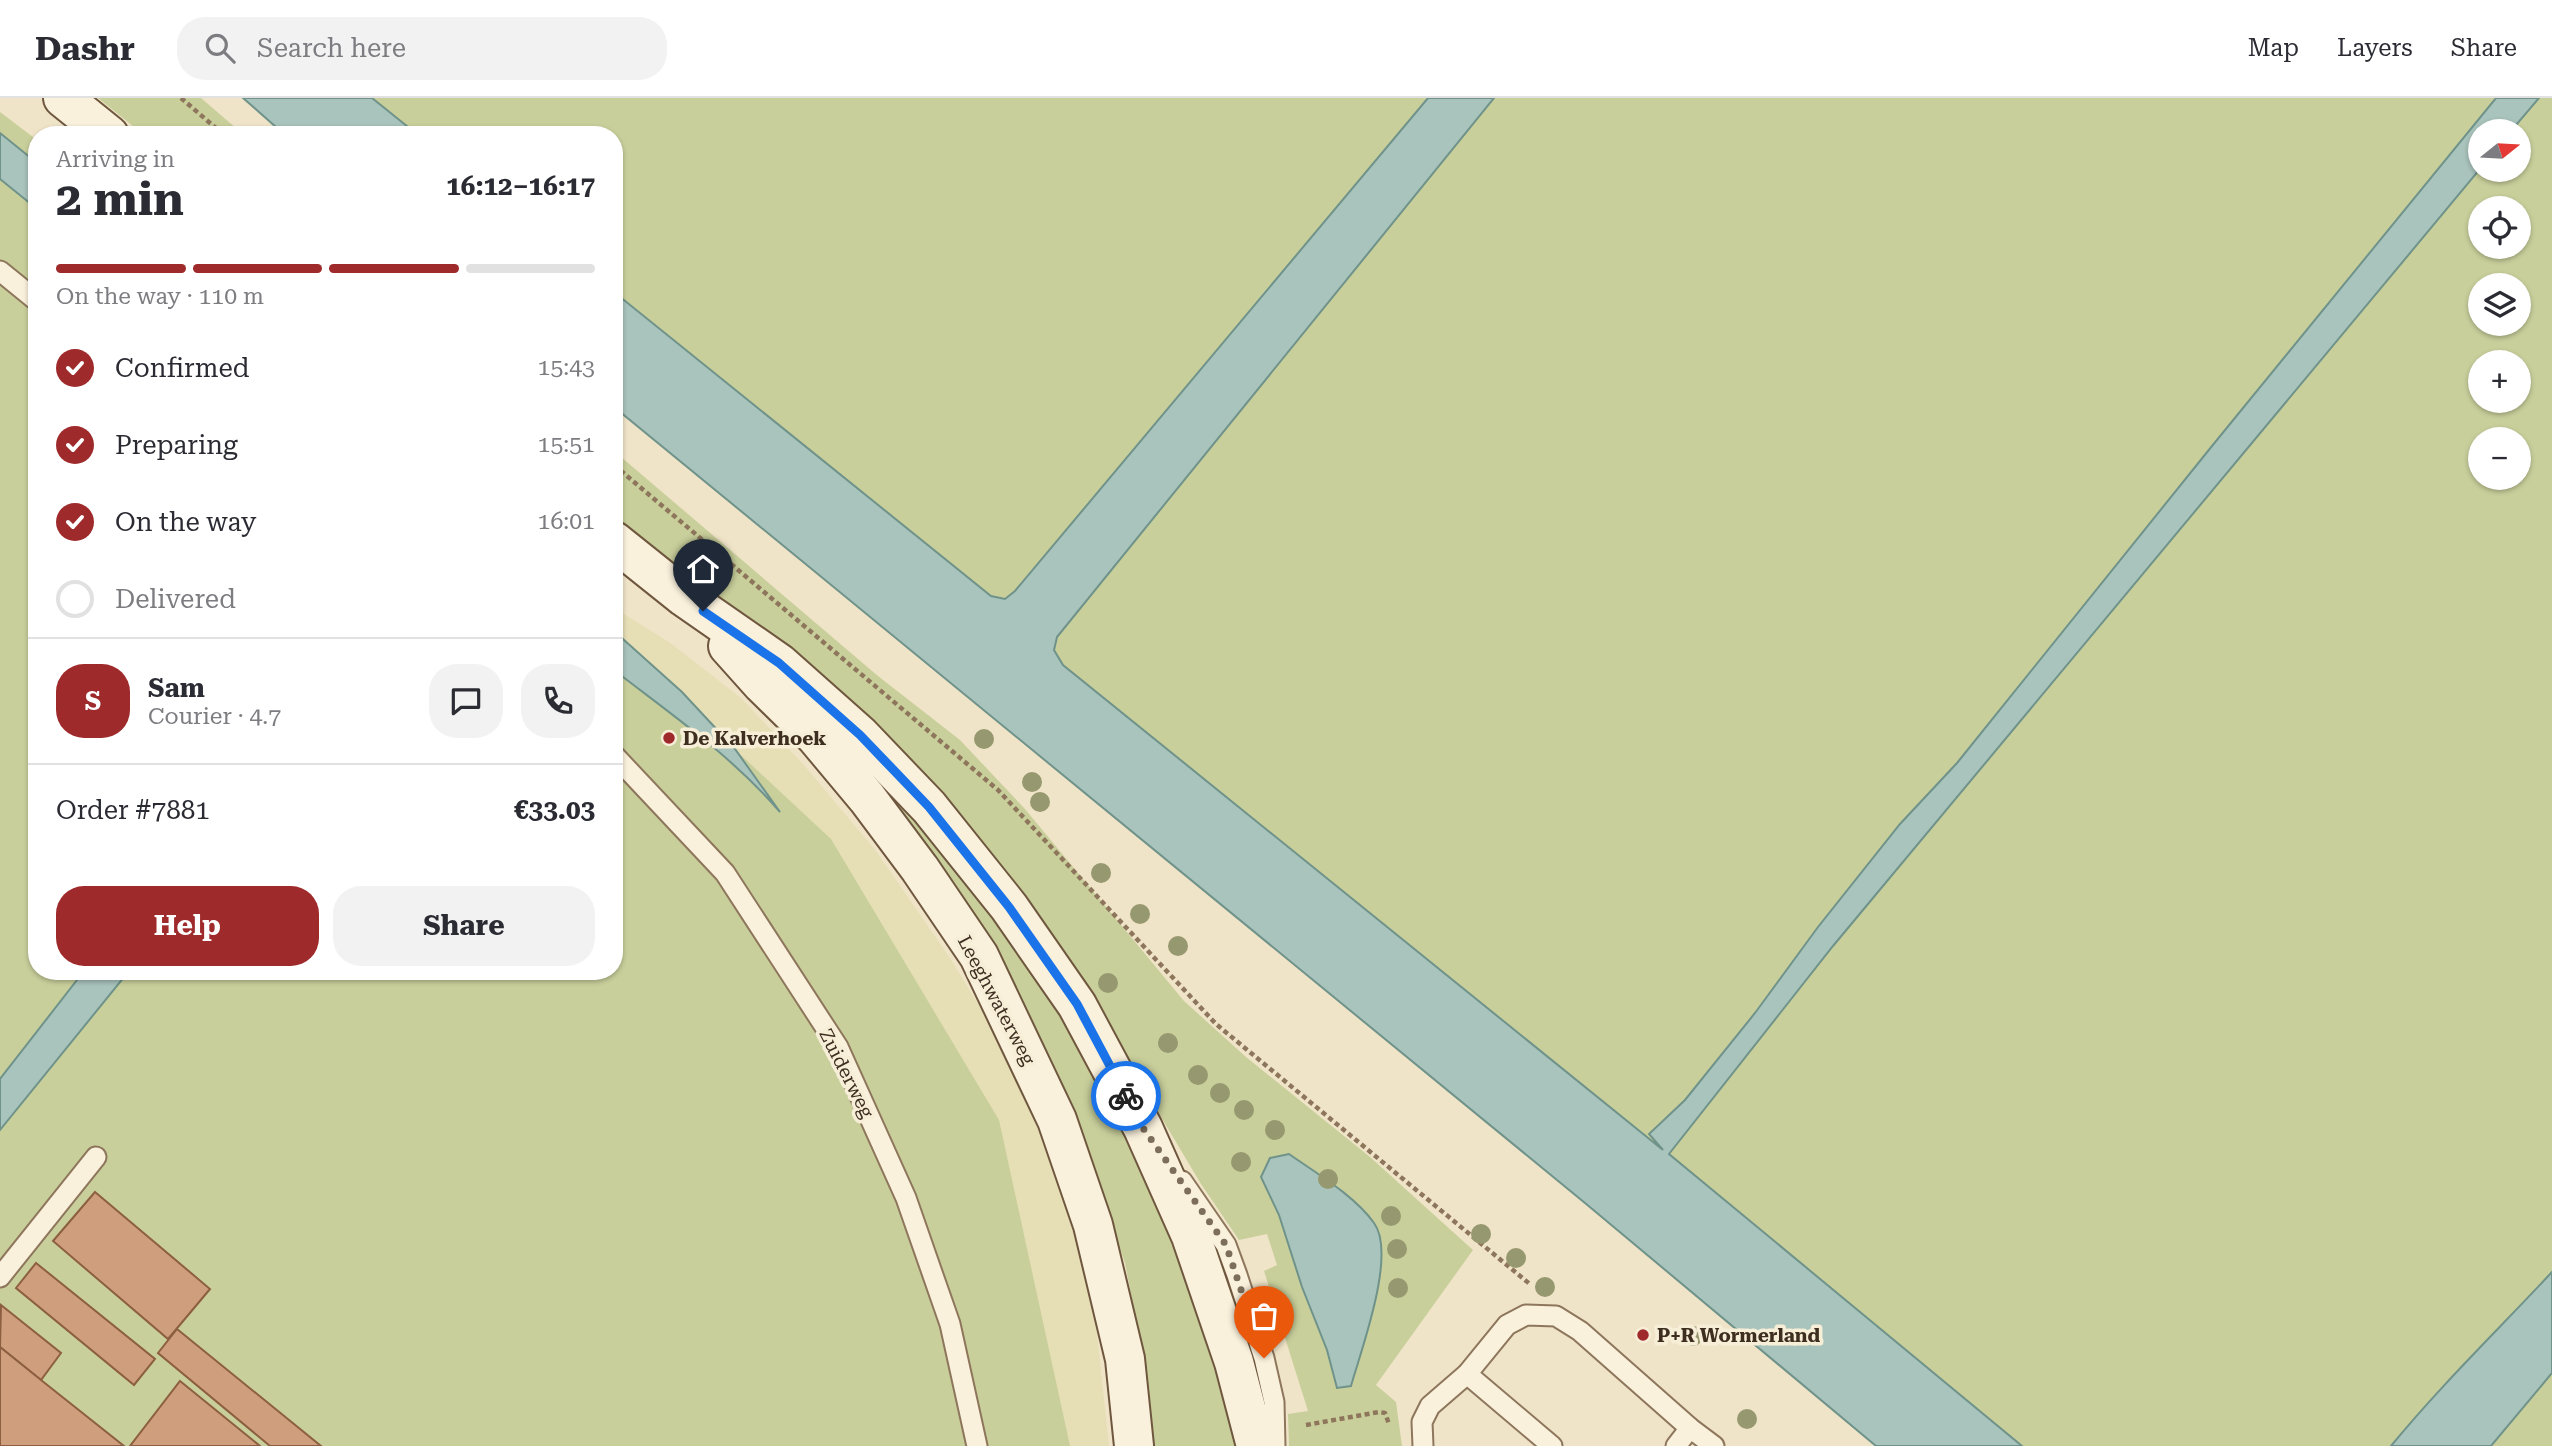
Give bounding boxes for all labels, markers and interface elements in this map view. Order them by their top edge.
search box [177,17,667,80]
text: Dashr [35,29,135,68]
icon: search [201,29,239,67]
text: Search here [257,33,406,63]
text: Map [2248,34,2299,62]
text: Layers [2337,34,2413,62]
text: Share [2451,34,2517,62]
north arrow [2468,119,2530,182]
map controls [2468,119,2531,490]
text: Arriving in [56,146,175,173]
text: 16:12–16:17 [446,171,595,201]
text: 2 min [56,172,184,226]
button: locate [2468,196,2531,259]
button: layers [2468,273,2531,336]
text: On the way · 110 m [56,283,264,310]
icon: check [56,349,94,387]
button: + [2468,350,2531,413]
text: Confirmed [115,353,250,383]
text: 15:43 [538,354,595,381]
icon: check [56,426,94,464]
button: − [2468,427,2531,490]
text: Preparing [115,430,238,460]
text: 15:51 [538,431,595,458]
icon: check [56,503,94,541]
text: On the way [115,507,256,537]
text: 16:01 [538,508,595,535]
pin [673,539,733,611]
icon: home [684,550,722,588]
text: Delivered [115,584,236,614]
button: chat [429,664,503,738]
button: phone [521,664,595,738]
text: Sam [148,673,205,703]
text: S [85,686,101,716]
text: Courier · 4.7 [148,703,281,730]
place label: De Kalverhoek [683,727,826,750]
marker: De Kalverhoek [661,730,677,746]
text: Order #7881 [56,795,210,825]
text: €33.03 [514,795,595,825]
button: Help [56,886,319,966]
button: Share [333,886,595,966]
street label: Leeghwaterweg [953,932,1040,1069]
street label: Zuiderweg [814,1025,879,1122]
courier [1091,1061,1161,1131]
icon: bike [1107,1077,1145,1115]
pin [1234,1286,1294,1358]
icon: bag [1245,1297,1283,1335]
place label: P+R Wormerland [1657,1324,1821,1347]
marker: P+R Wormerland [1635,1327,1651,1343]

